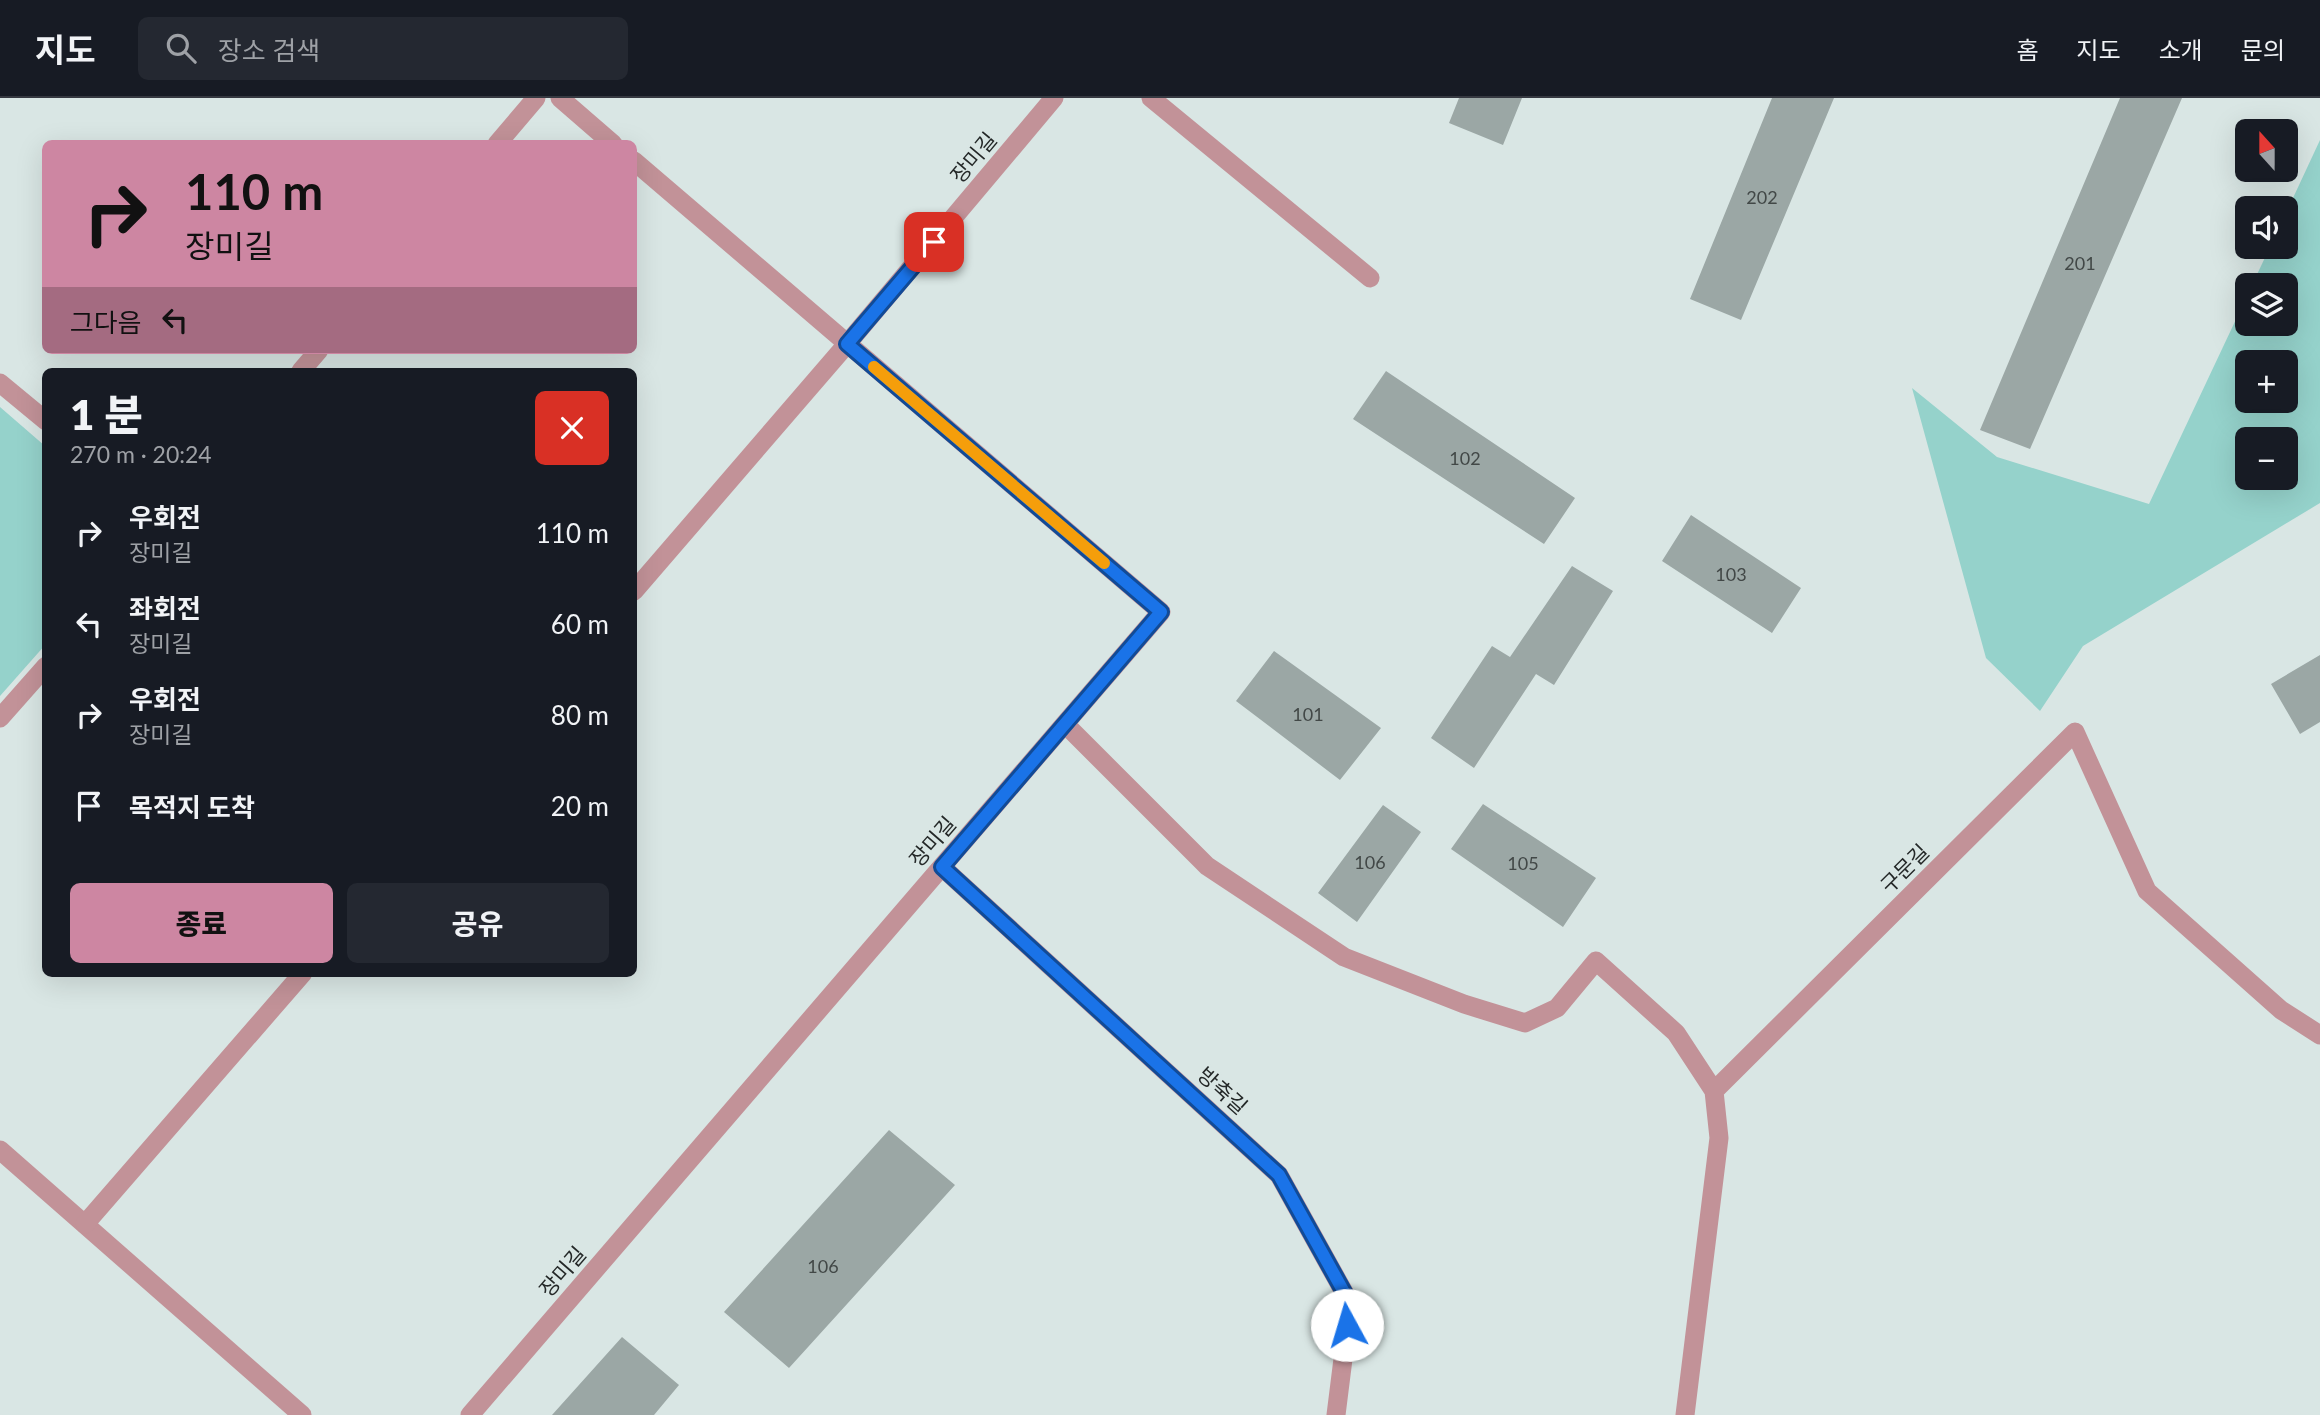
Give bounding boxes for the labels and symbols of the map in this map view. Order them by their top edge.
north arrow [2235,119,2298,182]
street label: 장미길 [945,127,1001,187]
house number: 202 [1746,186,1778,208]
pin [904,212,964,272]
house number: 201 [2064,252,2096,274]
house number: 102 [1449,447,1481,469]
house number: 103 [1715,563,1747,585]
house number: 101 [1292,703,1324,725]
street label: 장미길 [903,811,960,871]
street label: 구문길 [1875,839,1933,897]
house number: 106 [1354,851,1386,873]
house number: 105 [1507,852,1539,874]
street label: 방축길 [1193,1061,1253,1119]
street label: 장미길 [533,1241,590,1301]
house number: 106 [807,1255,839,1277]
position arrow [1310,1288,1384,1362]

